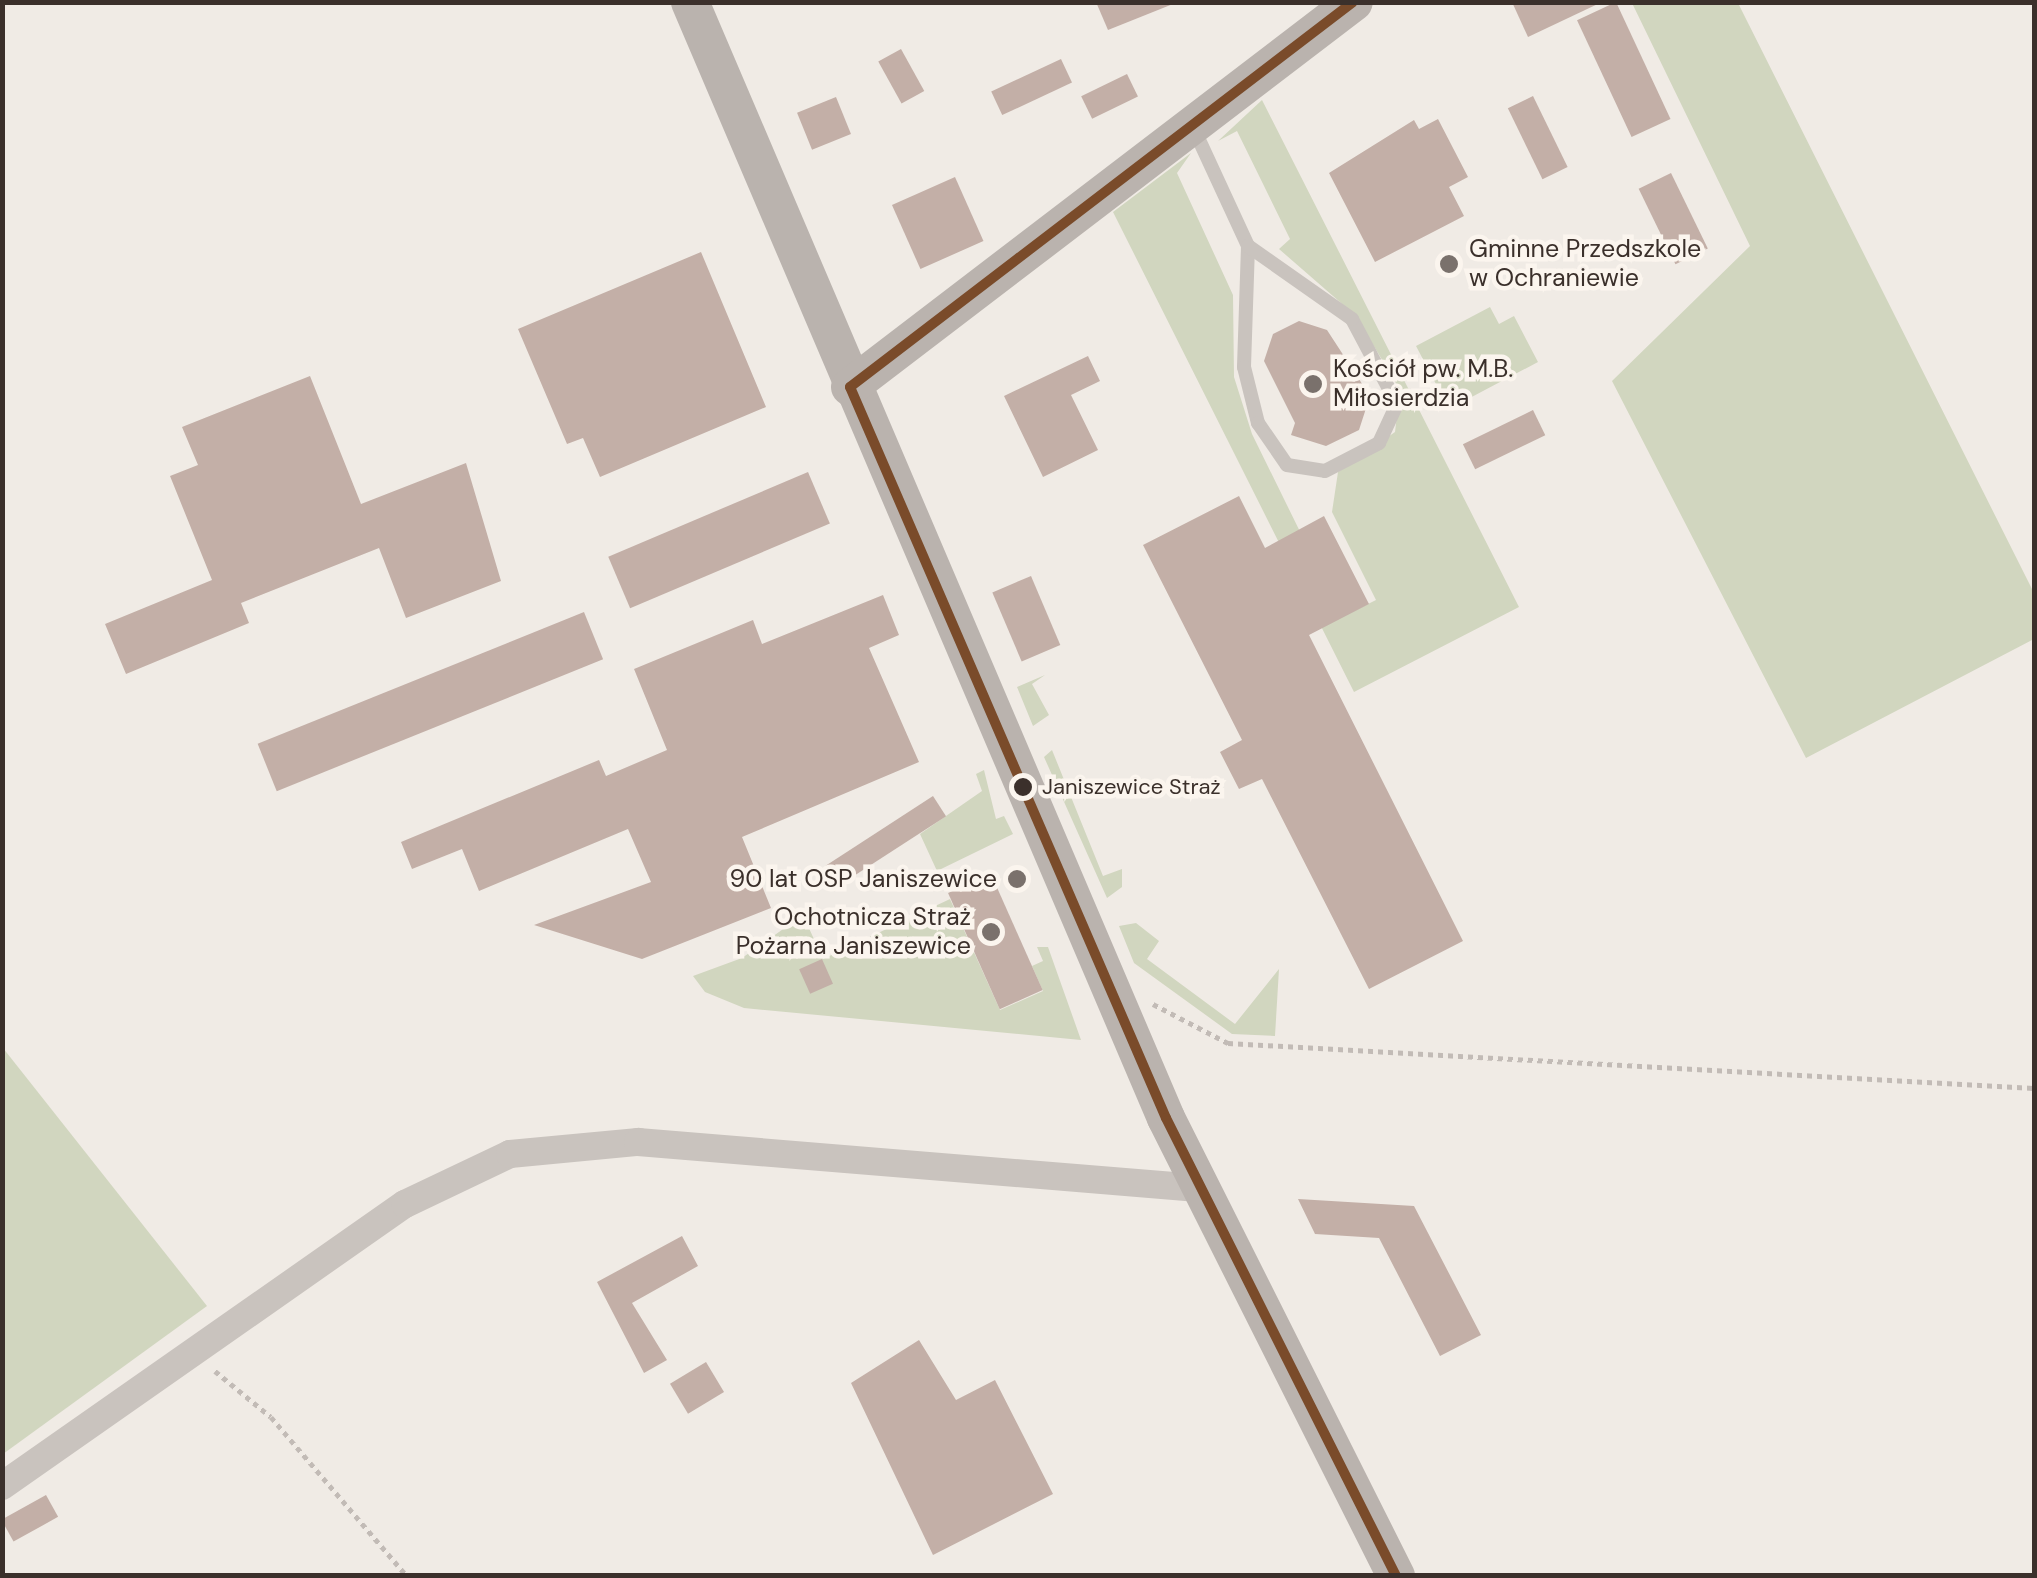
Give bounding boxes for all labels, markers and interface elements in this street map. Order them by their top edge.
place label: Gminne Przedszkole w Ochraniewie [1469,235,1701,294]
marker: Gminne Przedszkole w Ochraniewie [1438,253,1460,275]
place label: Kościół pw. M.B. Miłosierdzia [1333,355,1513,414]
marker: Kościół pw. M.B. Miłosierdzia [1302,373,1324,395]
place label: Janiszewice Straż [1042,774,1221,800]
marker: Janiszewice Straż [1013,777,1033,797]
place label: 90 lat OSP Janiszewice [730,864,997,894]
marker: 90 lat OSP Janiszewice [1006,868,1028,890]
place label: Ochotnicza Straż Pożarna Janiszewice [736,903,971,962]
marker: Ochotnicza Straż Pożarna Janiszewice [980,921,1002,943]

